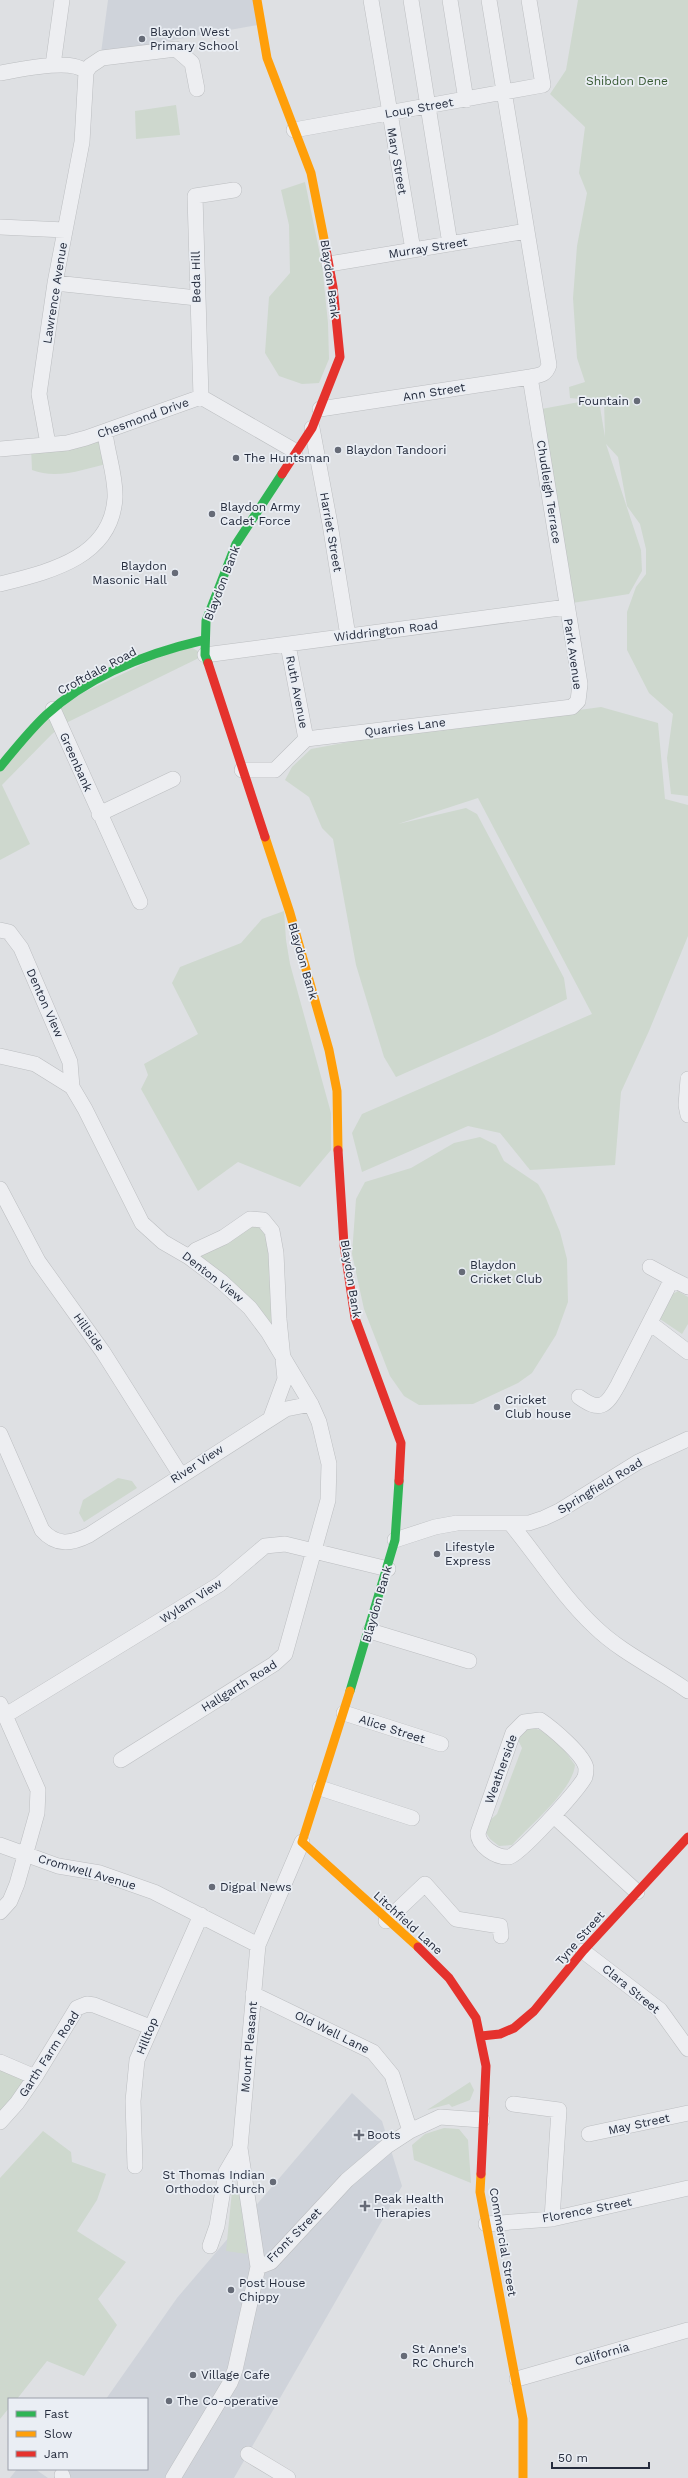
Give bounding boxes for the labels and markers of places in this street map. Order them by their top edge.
place label: Blaydon West Primary School [150,25,239,53]
marker: Blaydon West Primary School [137,34,147,44]
place label: Fountain [578,394,629,408]
marker: Fountain [632,396,642,406]
place label: Blaydon Tandoori [346,443,446,457]
marker: Blaydon Tandoori [333,445,343,455]
place label: The Huntsman [244,451,330,465]
marker: The Huntsman [231,453,241,463]
place label: Blaydon Army Cadet Force [220,500,301,528]
marker: Blaydon Army Cadet Force [207,509,217,519]
place label: Blaydon Masonic Hall [92,559,167,587]
marker: Blaydon Masonic Hall [170,568,180,578]
place label: Blaydon Cricket Club [470,1258,542,1286]
marker: Blaydon Cricket Club [457,1267,467,1277]
place label: Cricket Club house [505,1393,571,1421]
marker: Cricket Club house [492,1402,502,1412]
place label: Lifestyle Express [445,1540,495,1568]
marker: Lifestyle Express [432,1549,442,1559]
place label: Digpal News [220,1880,292,1894]
marker: Digpal News [207,1882,217,1892]
place label: Boots [367,2128,400,2142]
marker: Boots [354,2130,364,2140]
place label: St Thomas Indian Orthodox Church [162,2168,265,2196]
marker: St Thomas Indian Orthodox Church [268,2177,278,2187]
place label: Peak Health Therapies [374,2192,444,2220]
marker: Peak Health Therapies [359,2200,371,2212]
place label: Post House Chippy [239,2276,305,2304]
marker: Post House Chippy [226,2285,236,2295]
place label: St Anne's RC Church [412,2342,474,2370]
marker: St Anne's RC Church [399,2351,409,2361]
place label: Village Cafe [201,2368,270,2382]
marker: Village Cafe [188,2370,198,2380]
place label: The Co-operative [177,2394,278,2408]
marker: The Co-operative [164,2396,174,2406]

